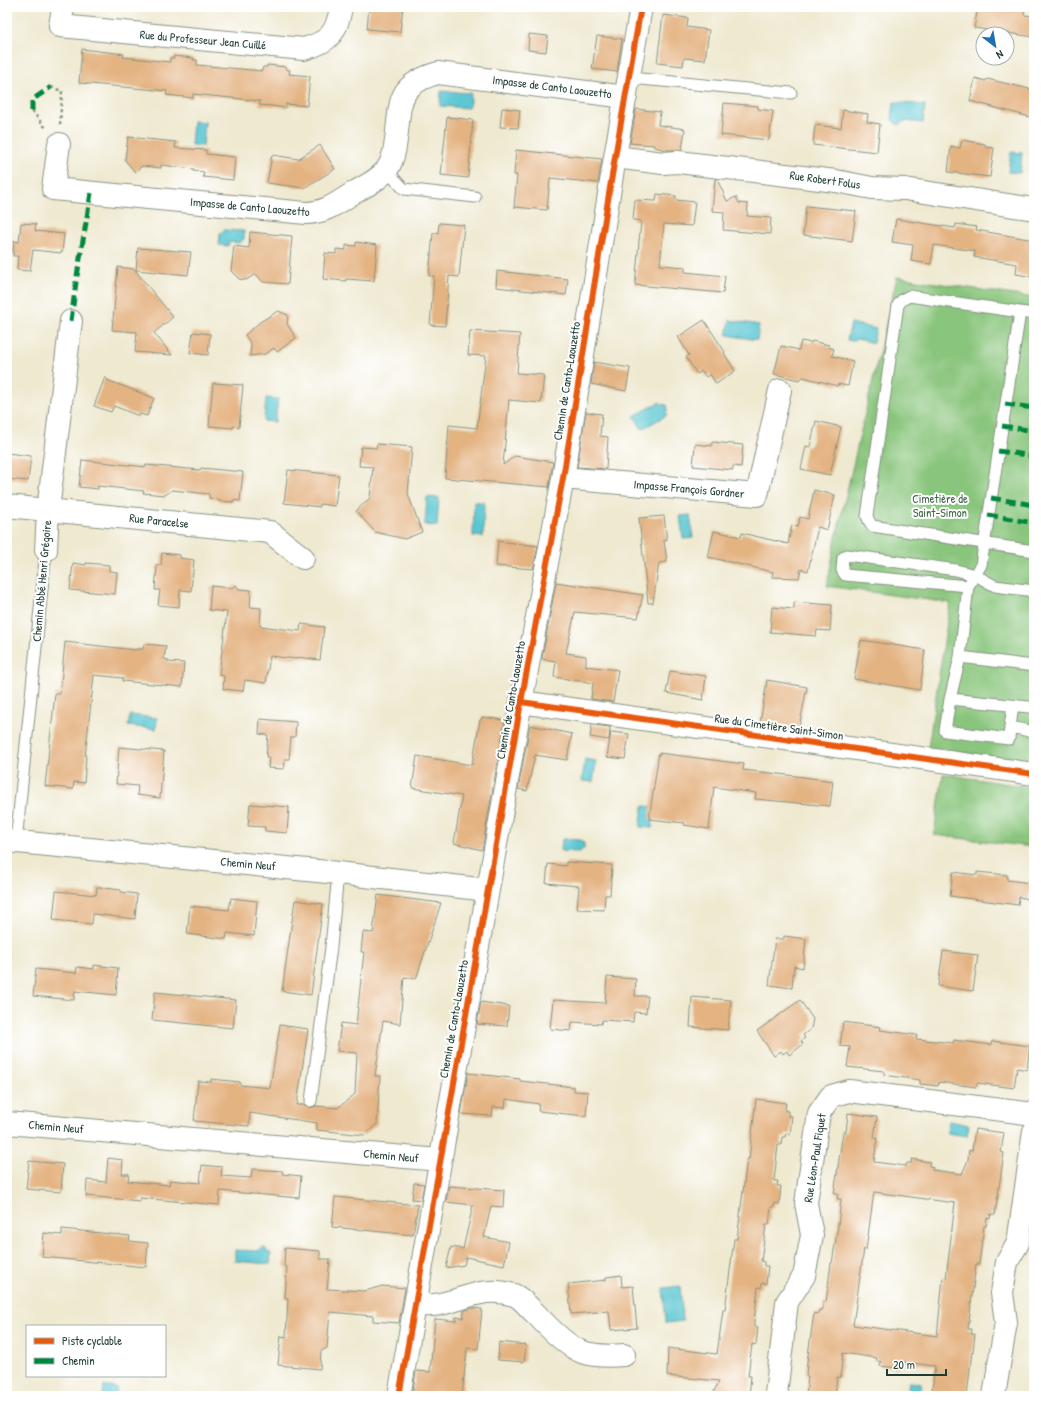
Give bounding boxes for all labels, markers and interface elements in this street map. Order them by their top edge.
street label: Rue du Professeur Jean Cuillé [139,26,267,54]
north arrow [975,26,1015,66]
text: N [994,47,1006,62]
street label: Impasse de Canto Laouzetto [491,71,613,102]
street label: Rue Robert Folus [789,166,862,193]
street label: Impasse de Canto Laouzetto [189,193,311,220]
street label: Chemin de Canto-Laouzetto [549,320,584,441]
street label: Impasse François Gordner [633,475,746,502]
park label: Cimetière de Saint-Simon [912,490,968,521]
street label: Rue Paracelse [129,509,190,532]
street label: Chemin Abbé Henri Grégoire [28,519,55,642]
street label: Chemin de Canto-Laouzetto [492,639,529,760]
street label: Rue du Cimetière Saint-Simon [714,709,845,744]
street label: Chemin Neuf [220,853,277,874]
street label: Chemin de Canto-Laouzetto [435,958,472,1079]
street label: Rue Léon-Paul Fiquet [799,1111,830,1204]
street label: Chemin Neuf [28,1116,85,1137]
street label: Chemin Neuf [363,1145,420,1166]
legend [26,1325,166,1377]
text: Piste cyclable [62,1332,122,1349]
scale bar [887,1351,946,1377]
text: Chemin [62,1352,95,1369]
text: 20 m [893,1356,915,1373]

